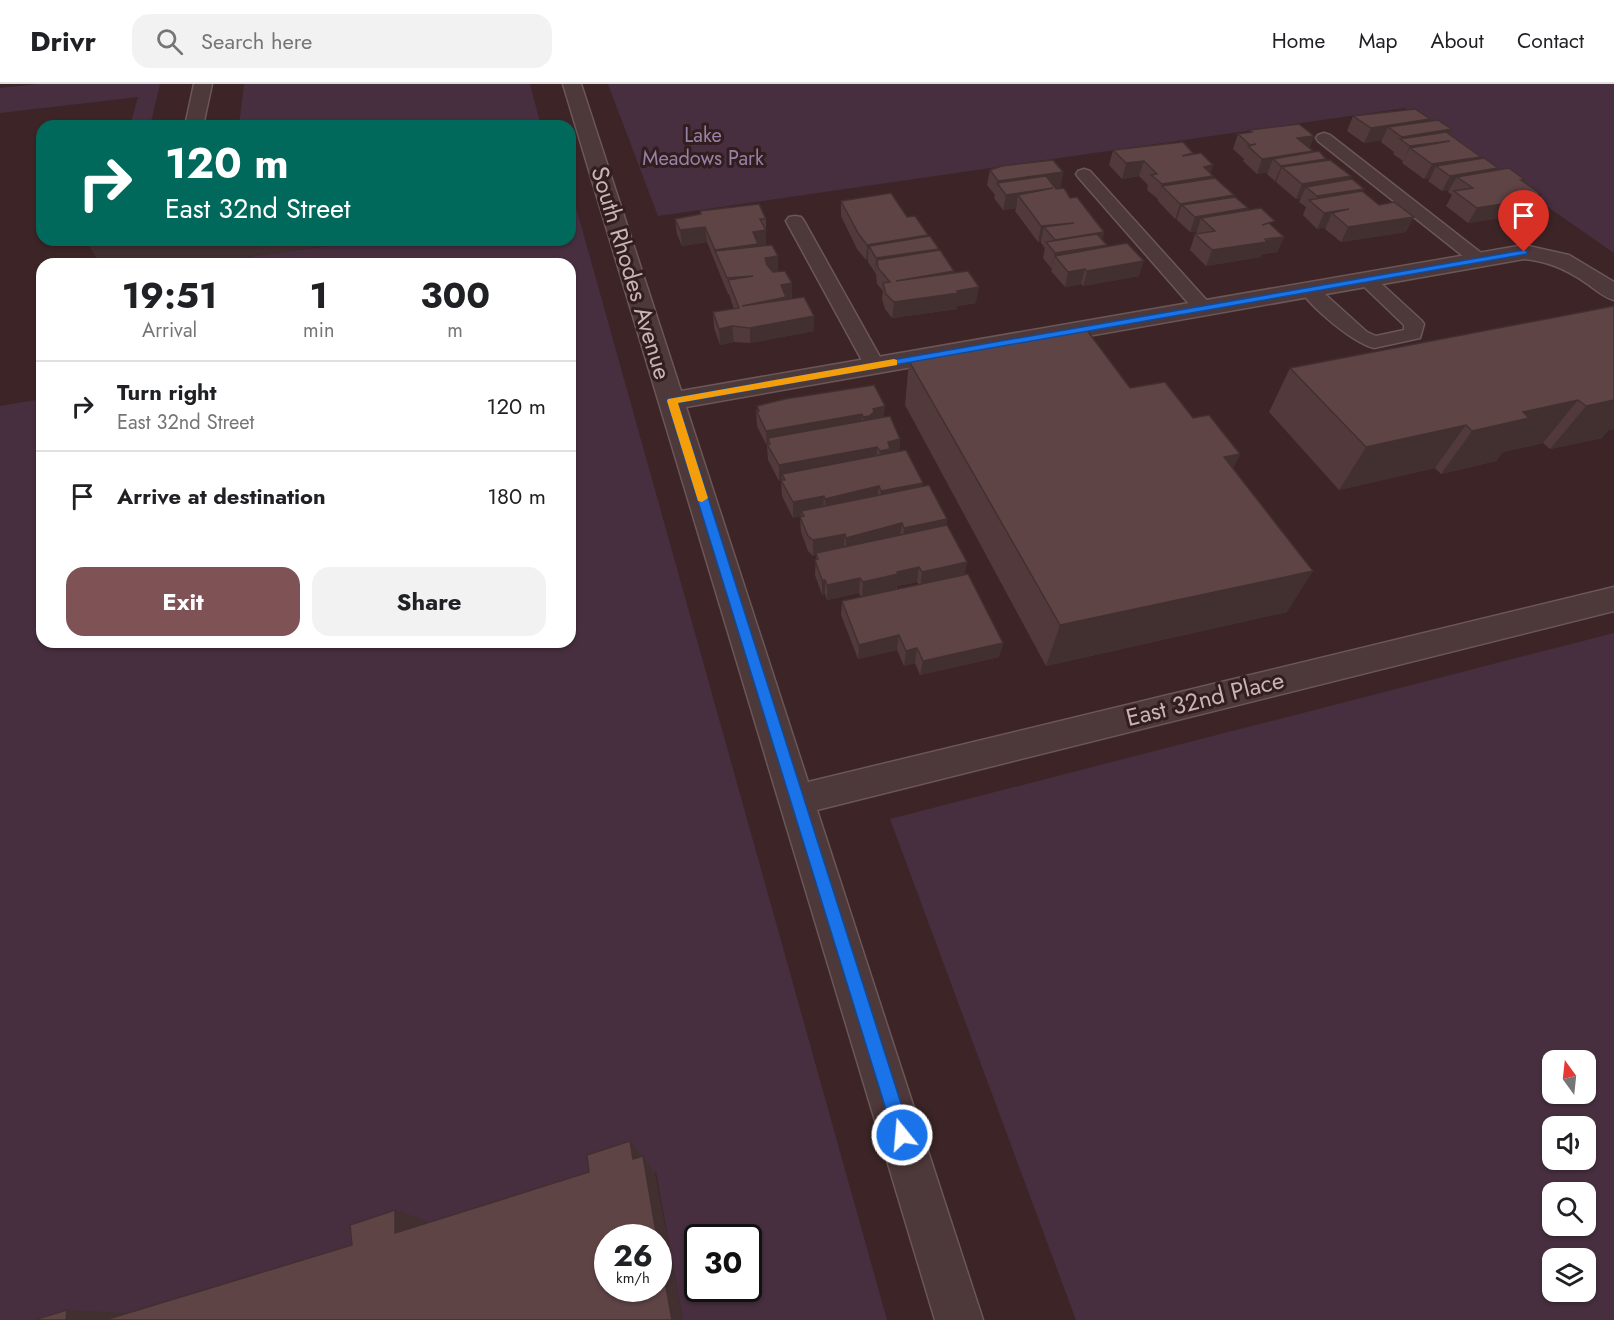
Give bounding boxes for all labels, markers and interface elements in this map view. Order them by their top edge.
search box [132,14,552,68]
text: Drivr [30,21,96,62]
icon: search [153,25,186,58]
text: Search here [201,25,312,57]
text: Home [1272,26,1325,56]
text: Map [1358,26,1398,56]
text: About [1431,26,1484,56]
text: Contact [1517,26,1584,56]
park label: Lake Meadows Park [642,121,764,173]
text: 120 m [165,133,289,194]
icon: right [66,144,144,222]
street label: South Rhodes Avenue [582,162,681,384]
text: East 32nd Street [165,189,351,228]
pin [1498,190,1549,252]
icon: arrive [1507,199,1540,232]
text: 19:51 [122,269,217,321]
text: 1 [310,269,328,321]
text: 300 [420,269,490,321]
text: Arrival [142,316,197,345]
text: min [303,316,334,345]
text: m [447,316,463,345]
text: Turn right [117,376,217,408]
icon: right [66,390,99,423]
text: 120 m [487,390,546,422]
text: East 32nd Street [117,408,254,437]
icon: arrive [66,480,99,513]
text: Arrive at destination [117,480,326,512]
text: 180 m [487,480,546,512]
button: Exit [66,567,300,636]
button: Share [312,567,546,636]
street label: East 32nd Place [1122,662,1288,735]
north arrow [1542,1050,1596,1104]
map controls [1542,1050,1596,1302]
position arrow [870,1103,934,1167]
button: sound [1542,1116,1596,1170]
button: search [1542,1182,1596,1236]
speed limit sign: 30 [684,1224,762,1302]
text: 26 [613,1234,653,1277]
button: layers [1542,1248,1596,1302]
text: km/h [616,1267,650,1289]

